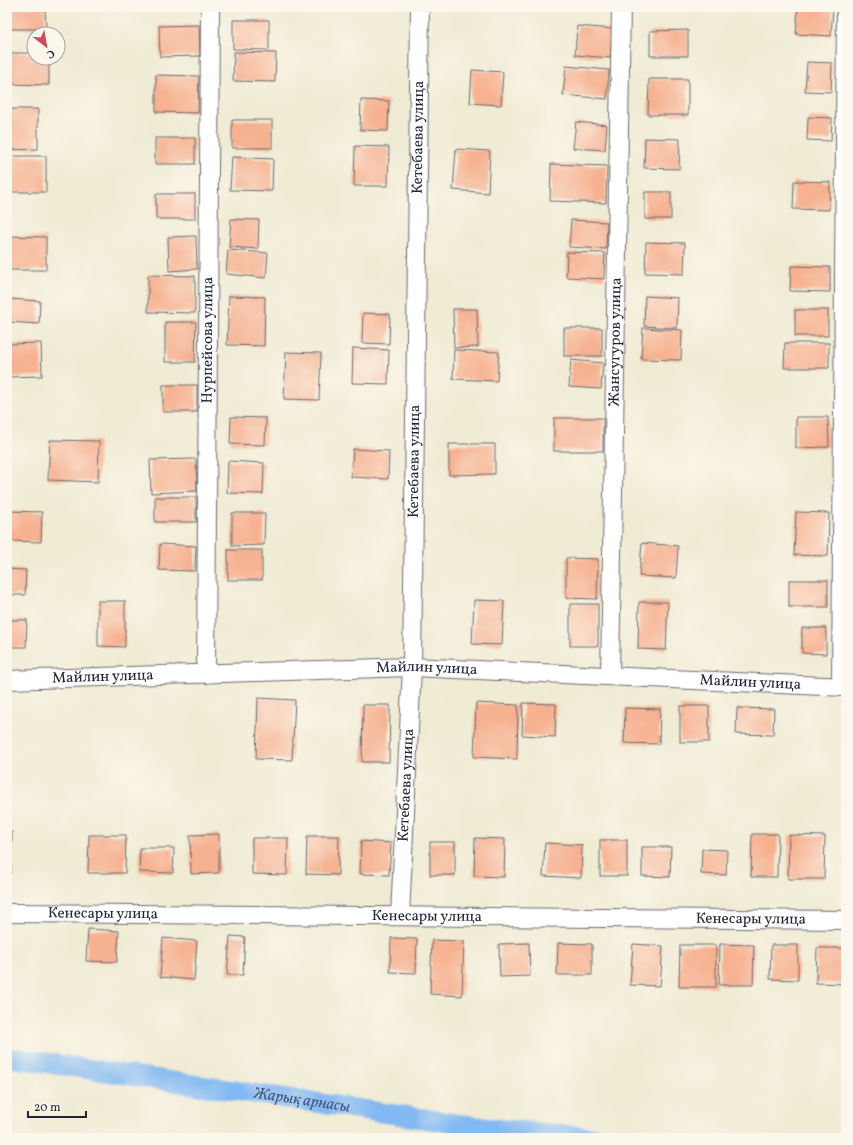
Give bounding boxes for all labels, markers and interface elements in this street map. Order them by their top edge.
north arrow [26,26,66,66]
text: С [43,45,57,62]
street label: Кетебаева улица [407,81,430,194]
street label: Нурпейсова улица [197,277,219,403]
street label: Жансугуров улица [604,277,627,407]
street label: Кетебаева улица [403,405,426,518]
street label: Майлин улица [376,656,478,681]
street label: Майлин улица [52,665,154,689]
street label: Майлин улица [699,670,802,695]
street label: Кетебаева улица [393,728,420,842]
street label: Кенесары улица [48,903,158,925]
street label: Кенесары улица [372,906,482,927]
street label: Кенесары улица [696,908,806,930]
water label: Жарық арнасы [251,1082,352,1119]
scale bar [28,1093,86,1119]
text: 20 m [34,1100,61,1116]

